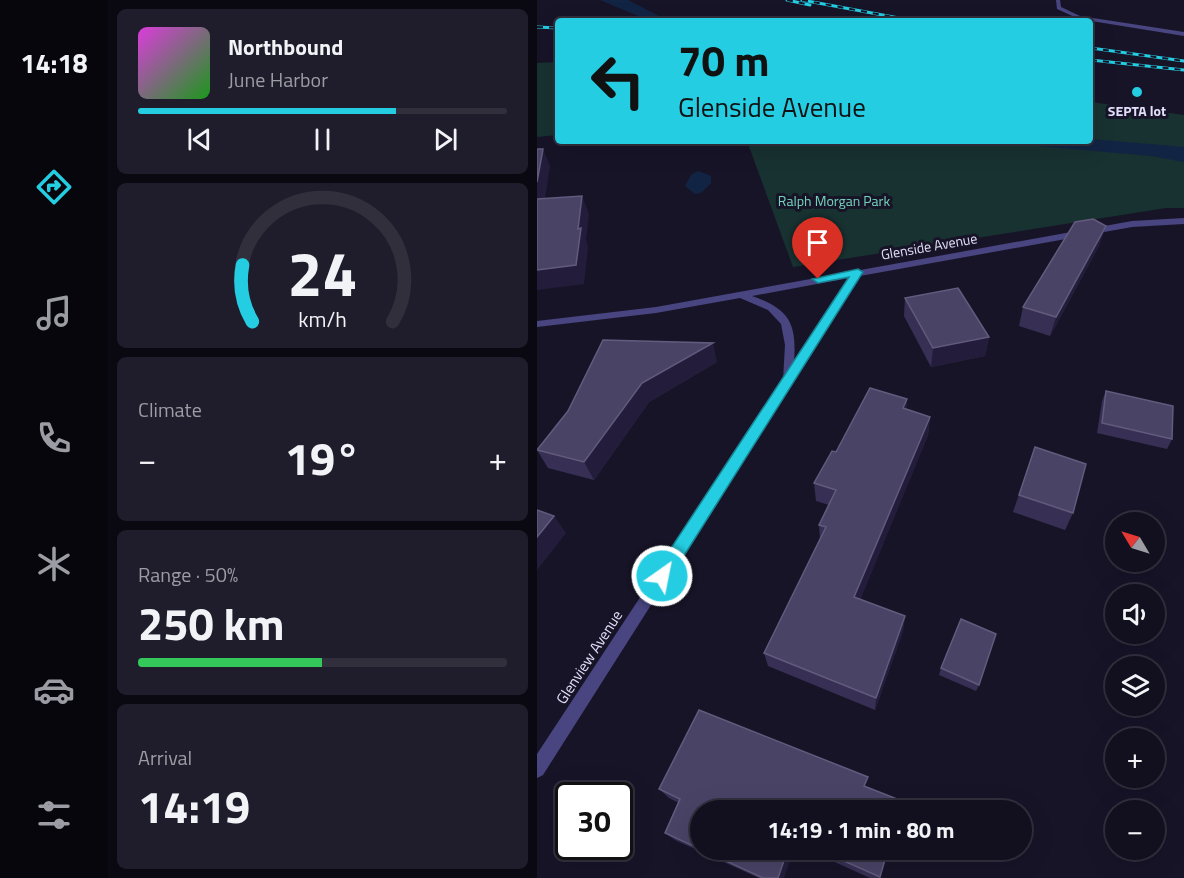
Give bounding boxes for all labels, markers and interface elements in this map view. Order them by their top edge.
text: 70 m [678,28,770,92]
text: Northbound [228,30,343,64]
text: 14:18 [20,42,88,83]
icon: left [579,42,657,120]
text: June Harbor [228,64,328,95]
marker: SEPTA lot [1130,85,1144,99]
text: Glenside Avenue [678,86,866,127]
place label: SEPTA lot [1108,100,1166,121]
icon: previous [183,123,216,156]
icon: pause [306,123,339,156]
icon: next [429,123,462,156]
icon: directions [33,166,75,208]
park label: Ralph Morgan Park [778,190,890,211]
pin [792,217,843,279]
text: 24 [288,225,357,320]
icon: arrive [801,226,834,259]
street label: Glenside Avenue [879,227,979,265]
icon: music [33,292,75,334]
text: km/h [298,304,347,336]
text: Climate [138,394,202,425]
icon: phone [33,417,75,459]
text: 19° [285,424,360,492]
text: − [138,434,156,484]
text: + [489,434,507,484]
north arrow [1105,512,1165,572]
map controls [1105,512,1165,860]
icon: climate [33,543,75,585]
position arrow [630,544,694,608]
text: Range · 50% [138,559,238,590]
button: sound [1105,584,1165,644]
text: 250 km [138,589,284,657]
street label: Glenview Avenue [550,605,628,709]
button: layers [1105,656,1165,716]
icon: car [33,669,75,711]
button: + [1105,728,1165,788]
text: Arrival [138,742,192,773]
text: 14:19 [138,772,250,840]
speed limit sign: 30 [555,782,633,860]
icon: filters [33,794,75,836]
button: − [1105,800,1165,860]
text: 14:19 · 1 min · 80 m [768,813,954,847]

